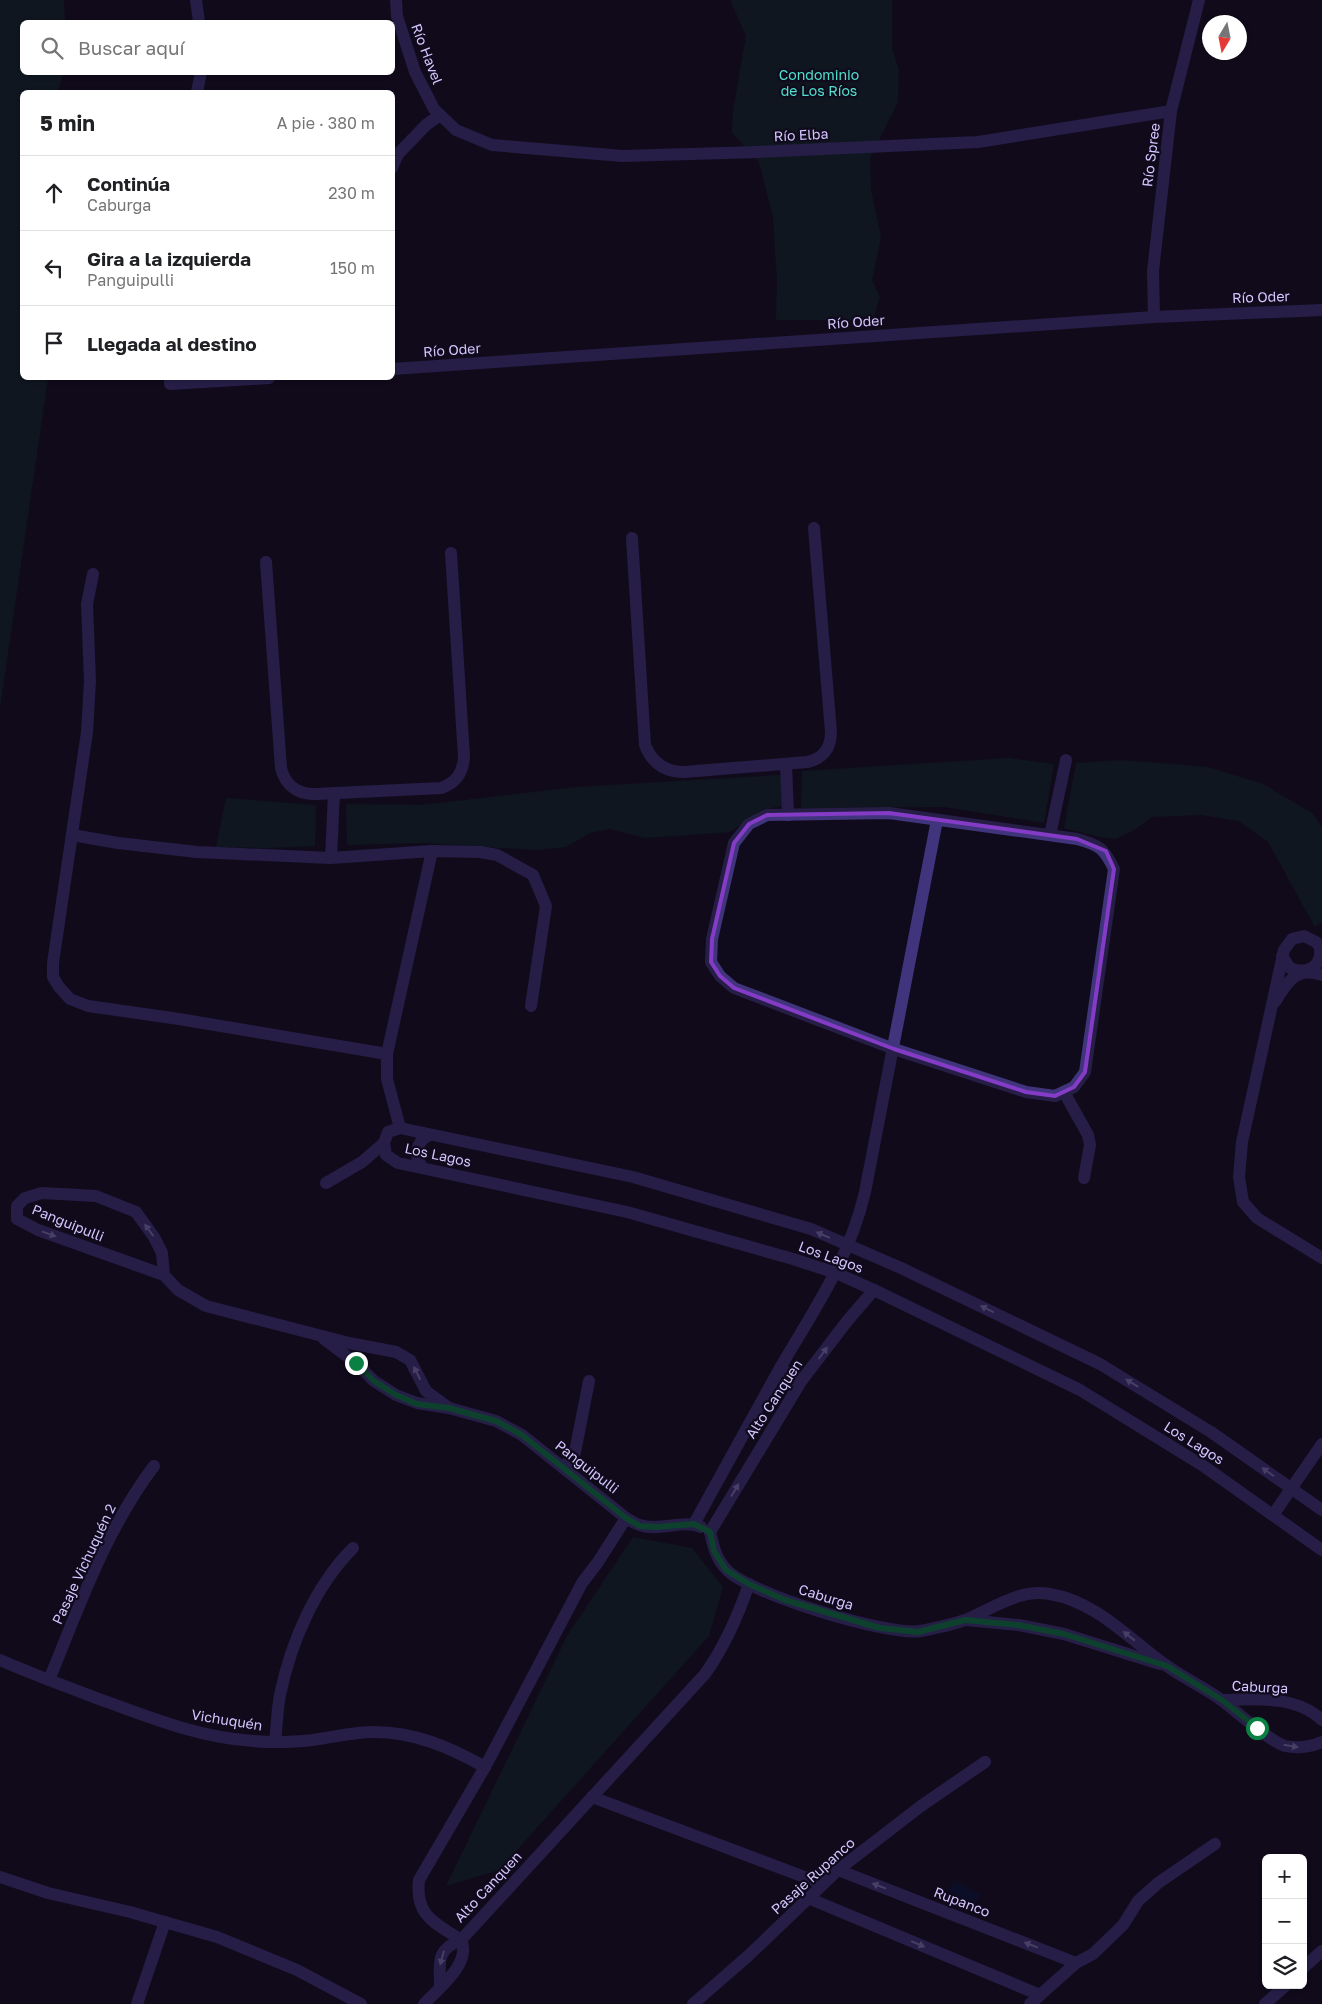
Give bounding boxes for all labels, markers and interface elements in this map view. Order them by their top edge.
north arrow [1202,15,1247,60]
search box [20,20,395,75]
street label: Río Havel [408,21,447,87]
icon: search [38,34,66,62]
text: Buscar aquí [78,36,185,59]
park label: Condominio de Los Ríos [779,66,859,99]
text: 5 min [40,110,95,136]
text: A pie · 380 m [277,113,375,133]
street label: Río Spree [1138,122,1163,188]
street label: Río Elba [773,125,829,144]
text: Continúa [87,172,170,195]
icon: ahead [40,179,68,207]
text: 230 m [328,183,375,203]
text: Caburga [87,195,151,215]
text: Gira a la izquierda [87,247,251,270]
icon: left [40,254,68,282]
text: 150 m [330,258,375,278]
text: Panguipulli [87,270,174,290]
street label: Río Oder [1232,287,1291,306]
street label: Río Oder [827,311,886,332]
icon: arrive [40,329,68,357]
text: Llegada al destino [87,332,257,355]
street label: Río Oder [423,339,482,360]
street label: Los Lagos [403,1139,473,1170]
street label: Panguipulli [30,1200,107,1245]
one-way arrow [144,1223,154,1237]
one-way arrow [42,1230,57,1238]
one-way arrow [816,1230,830,1238]
street label: Los Lagos [796,1237,866,1276]
one-way arrow [980,1305,994,1313]
one-way arrow [817,1347,828,1360]
route end [345,1352,368,1375]
street label: Alto Canquen [742,1356,805,1441]
one-way arrow [413,1365,421,1380]
one-way arrow [1125,1379,1138,1388]
street label: Los Lagos [1161,1417,1227,1468]
street label: Panguipulli [552,1436,623,1497]
one-way arrow [1261,1467,1275,1477]
one-way arrow [730,1483,739,1497]
street label: Pasaje Vichuquén 2 [48,1501,119,1627]
street label: Caburga [797,1580,856,1613]
one-way arrow [1123,1631,1136,1642]
street label: Caburga [1231,1677,1289,1696]
street label: Vichuquén [190,1706,264,1734]
route start [1246,1717,1269,1740]
one-way arrow [1283,1742,1299,1750]
street label: Pasaje Rupanco [767,1834,858,1918]
street label: Alto Canquen [451,1848,525,1926]
map controls [1262,1854,1307,1989]
button: + [1262,1854,1307,1899]
one-way arrow [871,1882,886,1890]
street label: Rupanco [932,1883,993,1920]
button: − [1262,1899,1307,1944]
one-way arrow [911,1940,926,1948]
one-way arrow [1023,1941,1038,1948]
button: layers [1262,1944,1307,1989]
one-way arrow [438,1950,446,1966]

